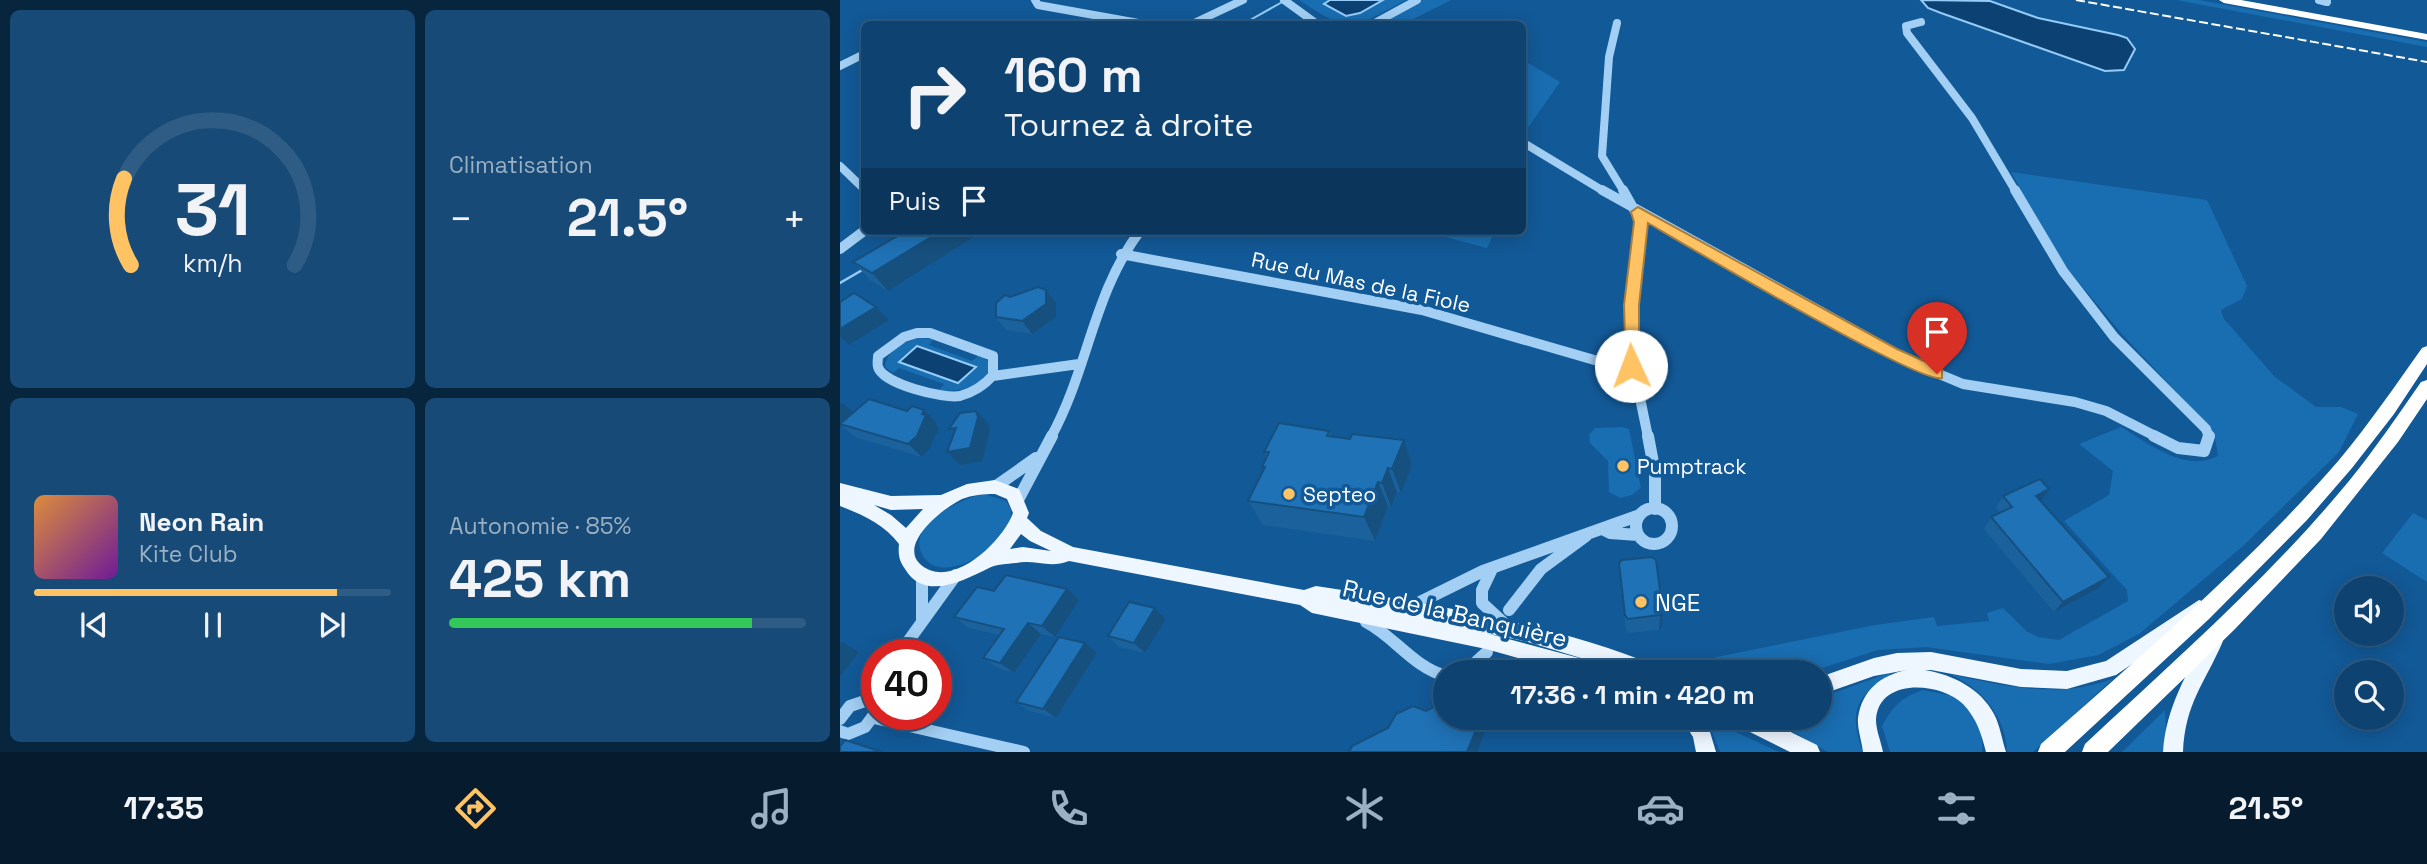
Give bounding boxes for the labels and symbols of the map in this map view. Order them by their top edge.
street label: Rue du Mas de la Fiole [1249,246,1473,318]
pin [1907,302,1967,374]
position arrow [1594,329,1668,403]
place label: Pumptrack [1637,453,1747,480]
marker: Pumptrack [1615,458,1631,474]
place label: Septeo [1303,481,1376,508]
marker: Septeo [1281,486,1297,502]
street label: Rue de la Banquière [1340,572,1570,654]
place label: NGE [1655,587,1700,618]
marker: NGE [1633,594,1649,610]
speed limit sign: 40 [861,639,952,730]

